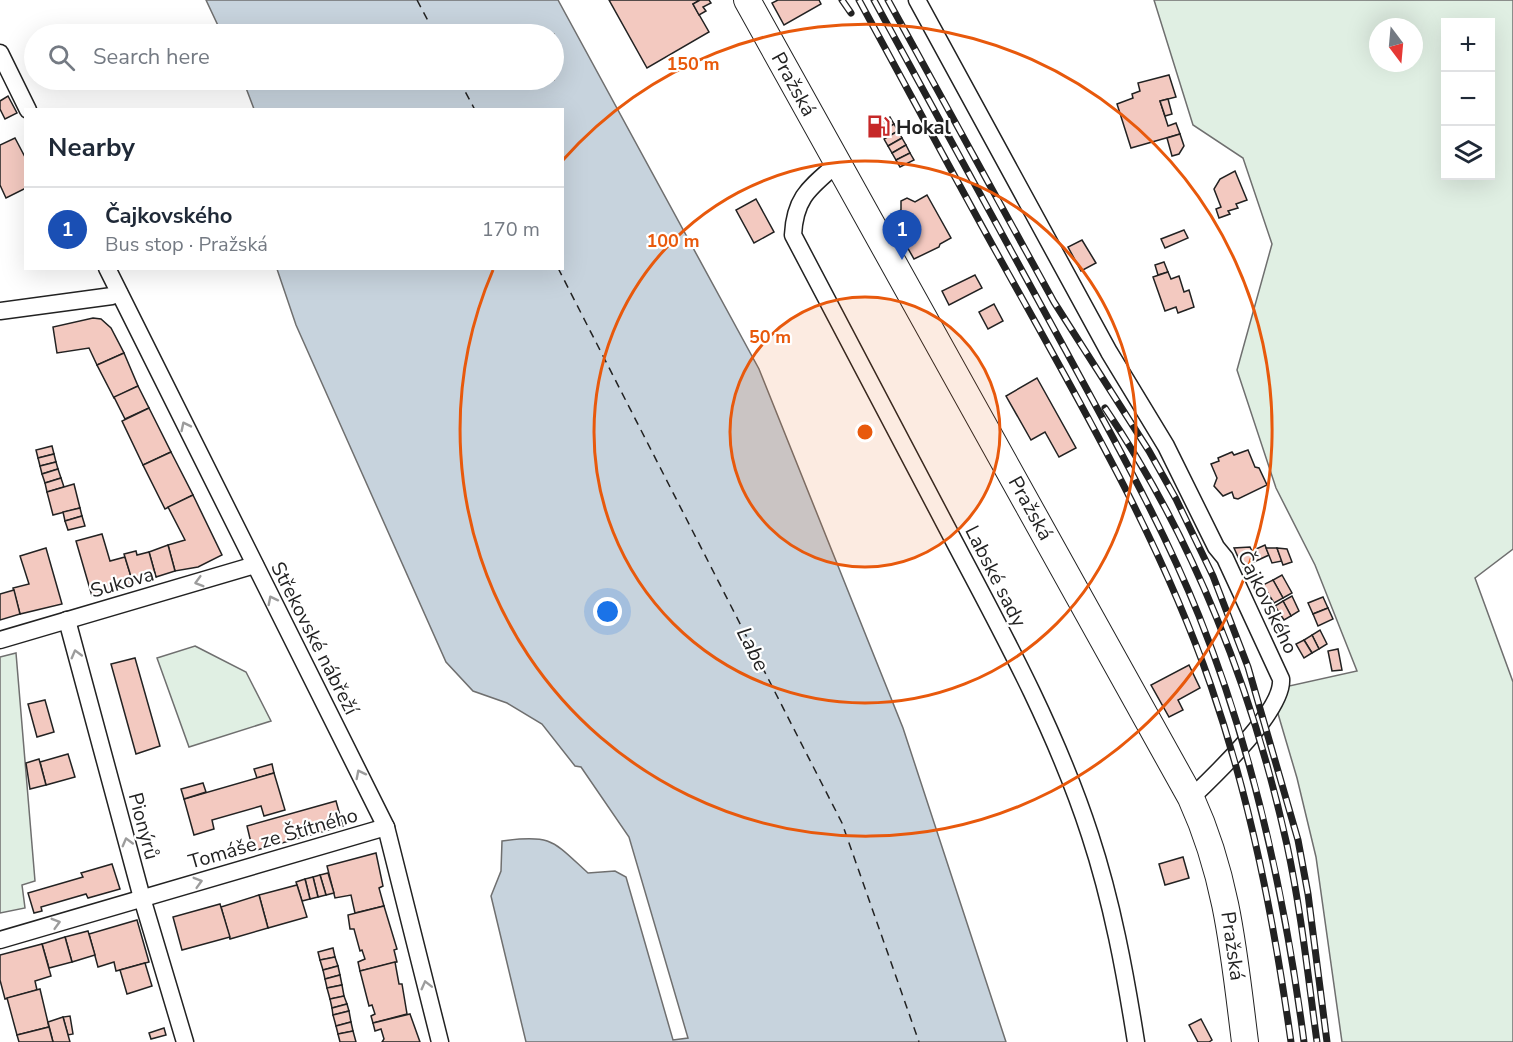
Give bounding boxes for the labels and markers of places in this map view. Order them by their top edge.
fuel station icon: Hokal [865,114,891,140]
place label: Hokal [896,114,952,141]
pin: 1 [882,210,922,260]
centre of rings [855,422,875,442]

